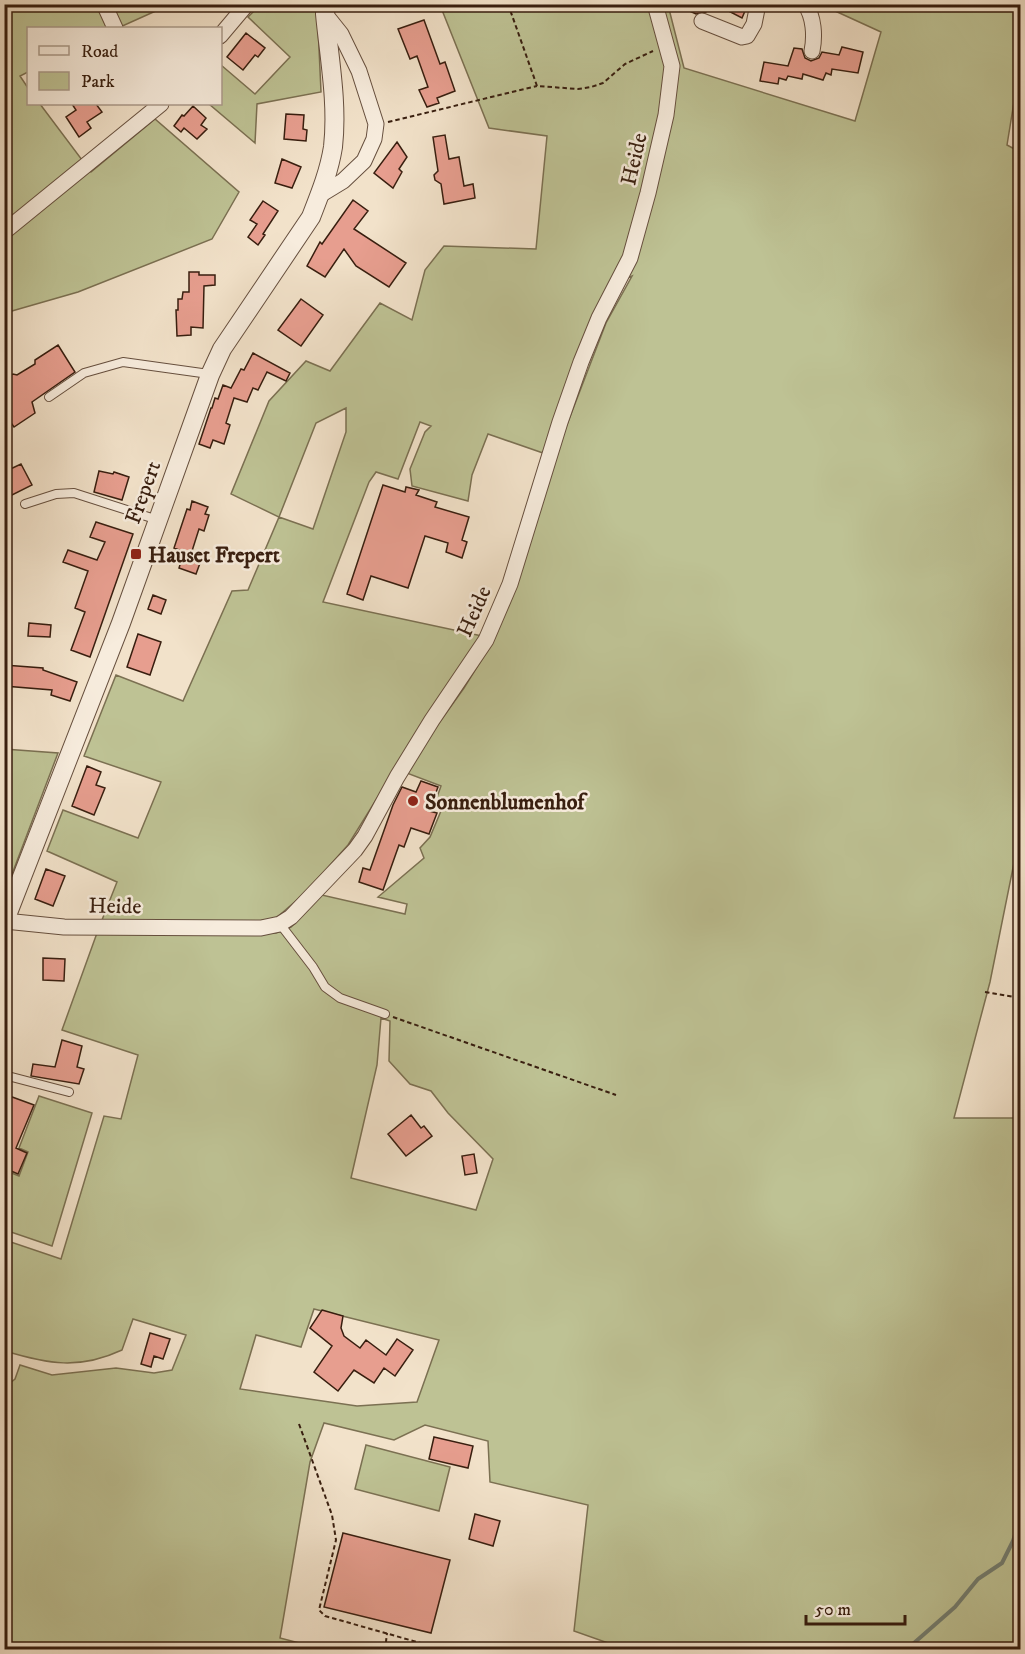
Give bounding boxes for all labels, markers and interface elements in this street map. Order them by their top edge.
legend [27,27,222,105]
text: Road [81,41,118,63]
text: Park [81,71,115,93]
street label: Heide [615,130,654,188]
street label: Frepert [120,457,167,528]
place label: Hauset Frepert [148,542,280,569]
marker: Hauset Frepert [129,547,143,561]
street label: Heide [451,582,497,641]
place label: Sonnenblumenhof [425,789,588,816]
marker: Sonnenblumenhof [406,794,420,808]
street label: Heide [88,893,142,920]
scale bar [806,1588,905,1626]
text: 50 m [815,1599,851,1621]

